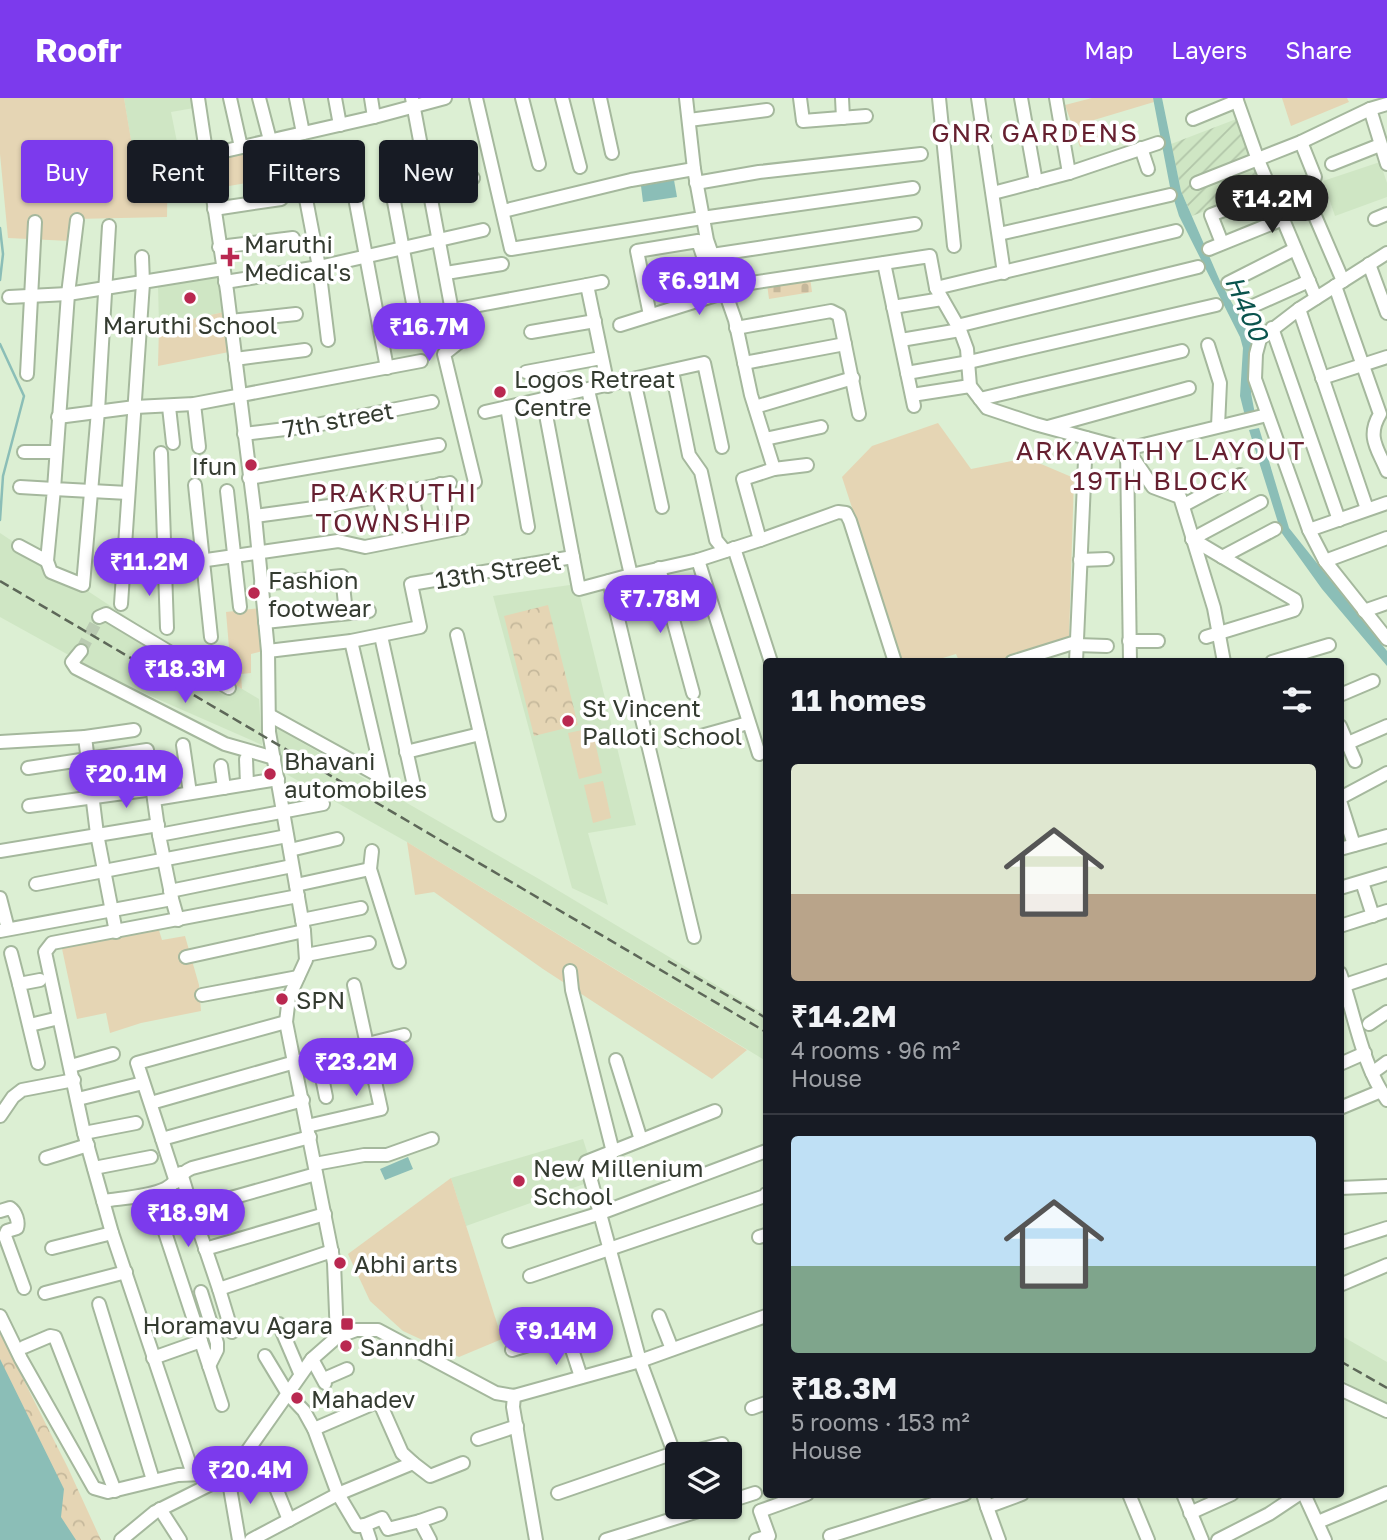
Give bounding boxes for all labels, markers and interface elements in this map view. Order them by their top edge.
text: Roofr [35,30,122,69]
text: Map [1084,35,1133,64]
text: Layers [1171,35,1247,64]
text: Share [1285,35,1352,64]
district label: GNR GARDENS [931,117,1139,148]
chip: Buy [21,140,113,203]
chip: Rent [127,140,229,203]
chip: Filters [243,140,365,203]
chip: New [379,140,478,203]
pin: ₹14.2M [1215,176,1329,235]
text: ₹14.2M [1231,184,1313,212]
place label: Maruthi Medical's [244,229,351,286]
marker: Maruthi Medical's [222,249,238,265]
pin: ₹6.91M [642,258,756,317]
text: ₹6.91M [658,266,740,294]
water label: H400 [1219,271,1276,347]
marker: Maruthi School [182,290,198,306]
pin: ₹16.7M [372,303,486,363]
place label: Maruthi School [103,310,277,339]
text: ₹16.7M [389,312,469,340]
place label: Logos Retreat Centre [514,364,675,421]
marker: Logos Retreat Centre [492,384,508,400]
street label: 7th street [280,395,396,443]
district label: ARKAVATHY LAYOUT 19TH BLOCK [1016,435,1306,496]
place label: Ifun [191,451,237,480]
marker: Ifun [243,457,259,473]
district label: PRAKRUTHI TOWNSHIP [310,477,478,538]
pin: ₹11.2M [92,538,206,598]
street label: 13th Street [433,546,563,594]
text: ₹11.2M [110,547,188,575]
place label: Fashion footwear [268,565,371,622]
pin: ₹7.78M [603,575,717,635]
text: ₹7.78M [620,584,700,612]
marker: Fashion footwear [246,585,262,601]
pin: ₹18.3M [128,646,242,705]
text: ₹18.3M [144,654,226,682]
icon: filters [1278,681,1316,719]
text: 11 homes [791,682,926,718]
place label: St Vincent Palloti School [582,693,742,750]
marker: St Vincent Palloti School [560,713,576,729]
place label: Bhavani automobiles [284,746,427,803]
pin: ₹20.1M [69,750,183,810]
text: ₹20.1M [85,759,167,787]
marker: Bhavani automobiles [262,766,278,782]
icon: home [991,809,1117,935]
place label: SPN [296,985,345,1014]
marker: SPN [274,991,290,1007]
text: ₹14.2M [791,998,897,1034]
text: 4 rooms · 96 m² [791,1036,960,1064]
pin: ₹23.2M [299,1038,413,1098]
text: ₹23.2M [314,1047,398,1075]
text: House [791,1064,862,1092]
place label: New Millenium School [533,1153,703,1210]
marker: New Millenium School [511,1173,527,1189]
icon: home [991,1181,1117,1307]
pin: ₹18.9M [131,1190,245,1249]
text: ₹18.9M [147,1198,229,1226]
place label: Abhi arts [354,1249,458,1278]
marker: Abhi arts [332,1255,348,1271]
pin: ₹9.14M [499,1308,613,1367]
place label: Horamavu Agara [143,1310,333,1339]
marker: Horamavu Agara [339,1316,355,1332]
text: ₹9.14M [515,1316,597,1344]
place label: Sanndhi [360,1332,454,1361]
marker: Sanndhi [338,1338,354,1354]
text: ₹18.3M [791,1370,897,1406]
place label: Mahadev [311,1384,415,1413]
marker: Mahadev [289,1390,305,1406]
text: 5 rooms · 153 m² [791,1408,970,1436]
text: House [791,1436,862,1464]
map controls [665,1442,742,1519]
button: layers [665,1442,742,1519]
pin: ₹20.4M [193,1446,307,1506]
text: ₹20.4M [208,1455,292,1483]

